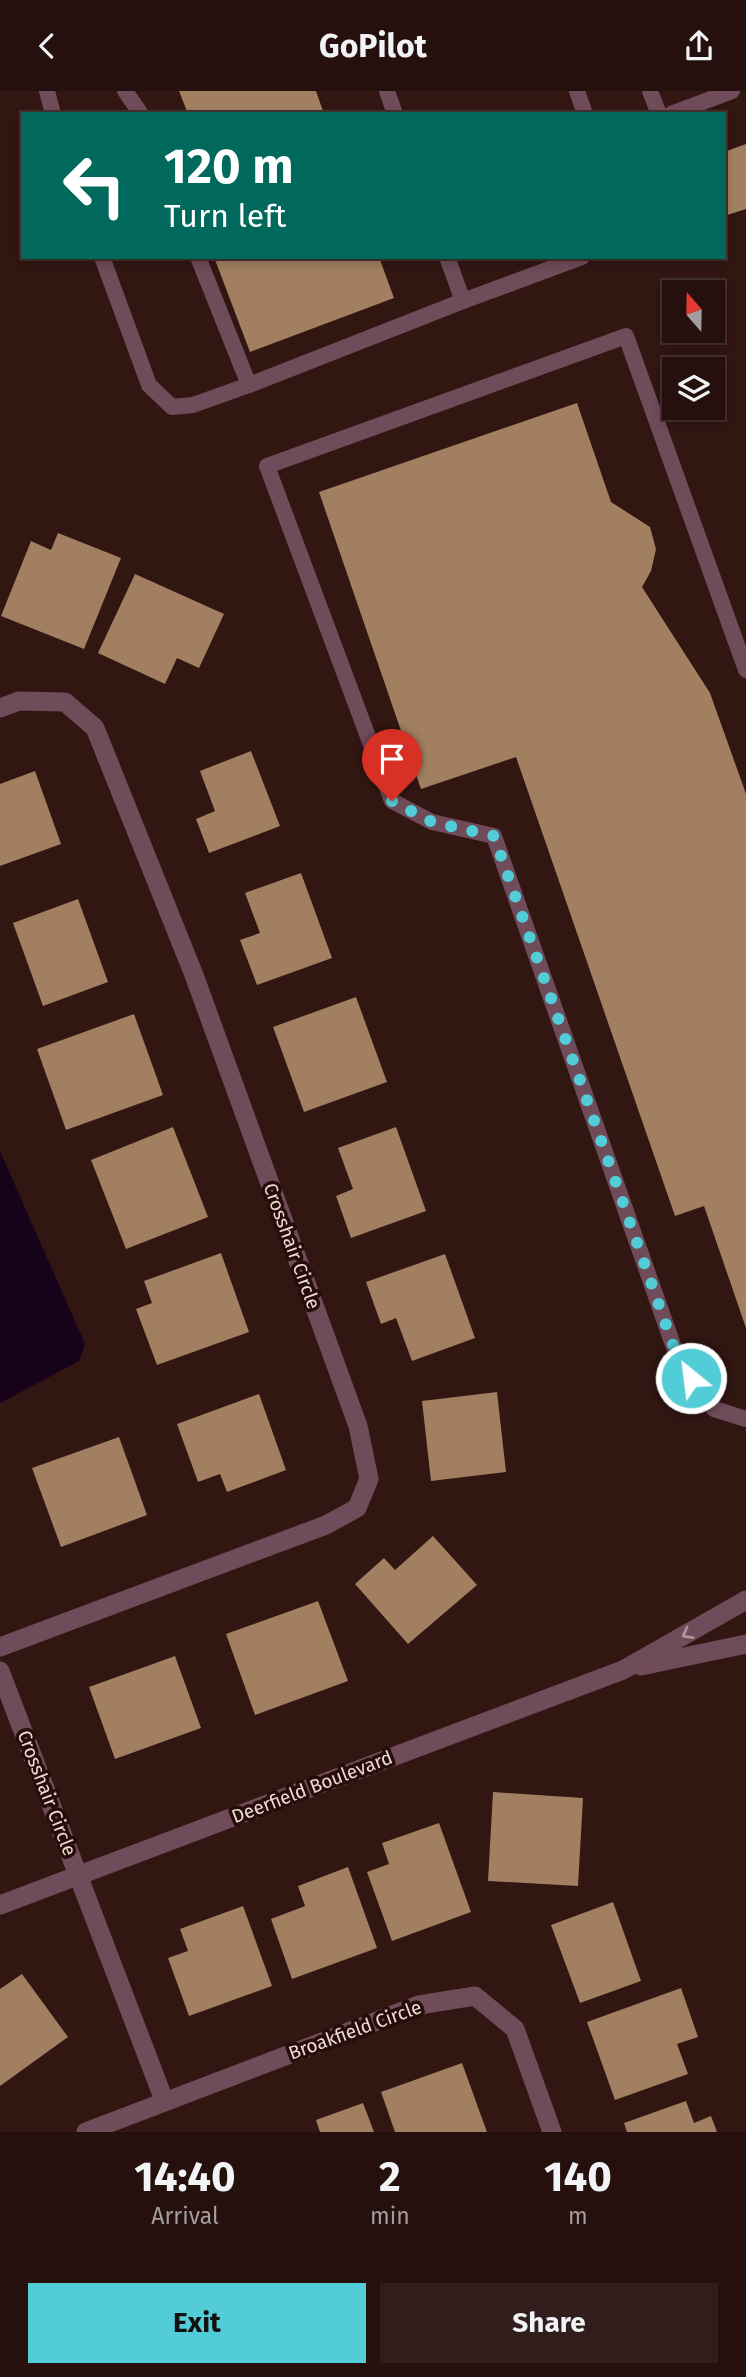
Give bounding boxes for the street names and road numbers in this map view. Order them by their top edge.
street label: Crosshair Circle [259,1180,325,1312]
street label: Crosshair Circle [12,1727,82,1859]
street label: Deerfield Boulevard [228,1746,396,1828]
street label: Broakfield Circle [285,1995,425,2065]

